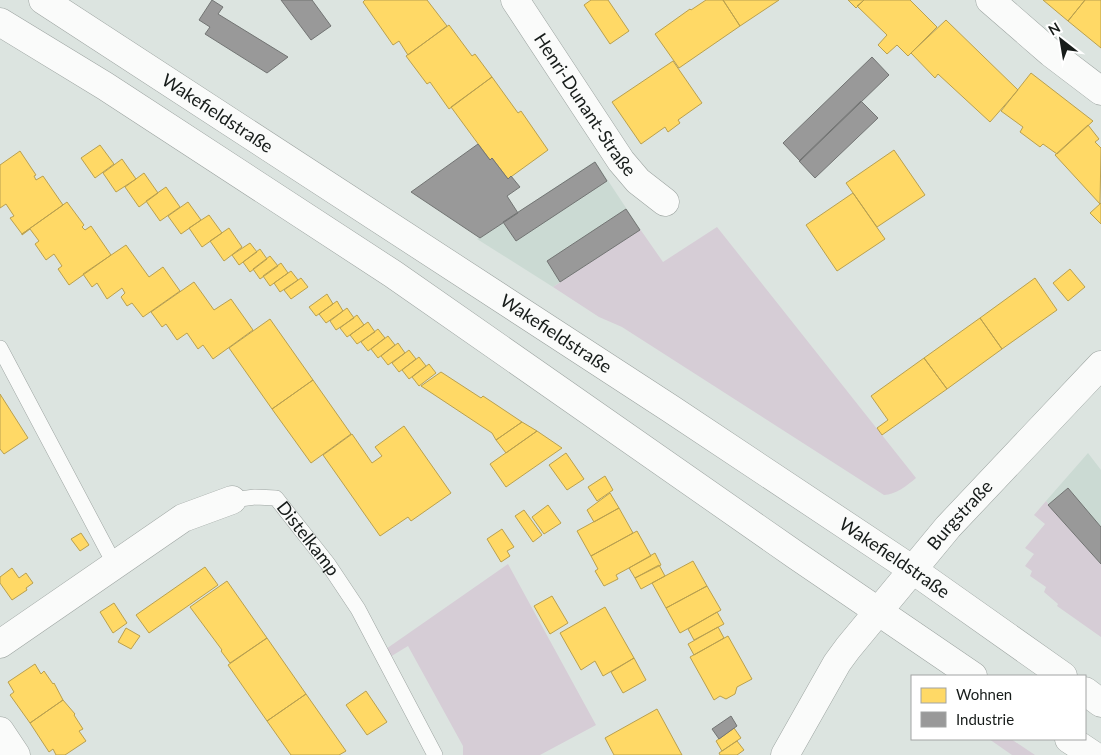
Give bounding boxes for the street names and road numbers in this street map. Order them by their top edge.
street label: Henri-Dunant-Straße [530,29,641,180]
street label: Wakefieldstraße [158,68,278,157]
street label: Wakefieldstraße [497,289,616,377]
street label: Burgstraße [922,475,997,554]
street label: Distelkamp [273,496,345,580]
street label: Wakefieldstraße [836,512,954,602]

